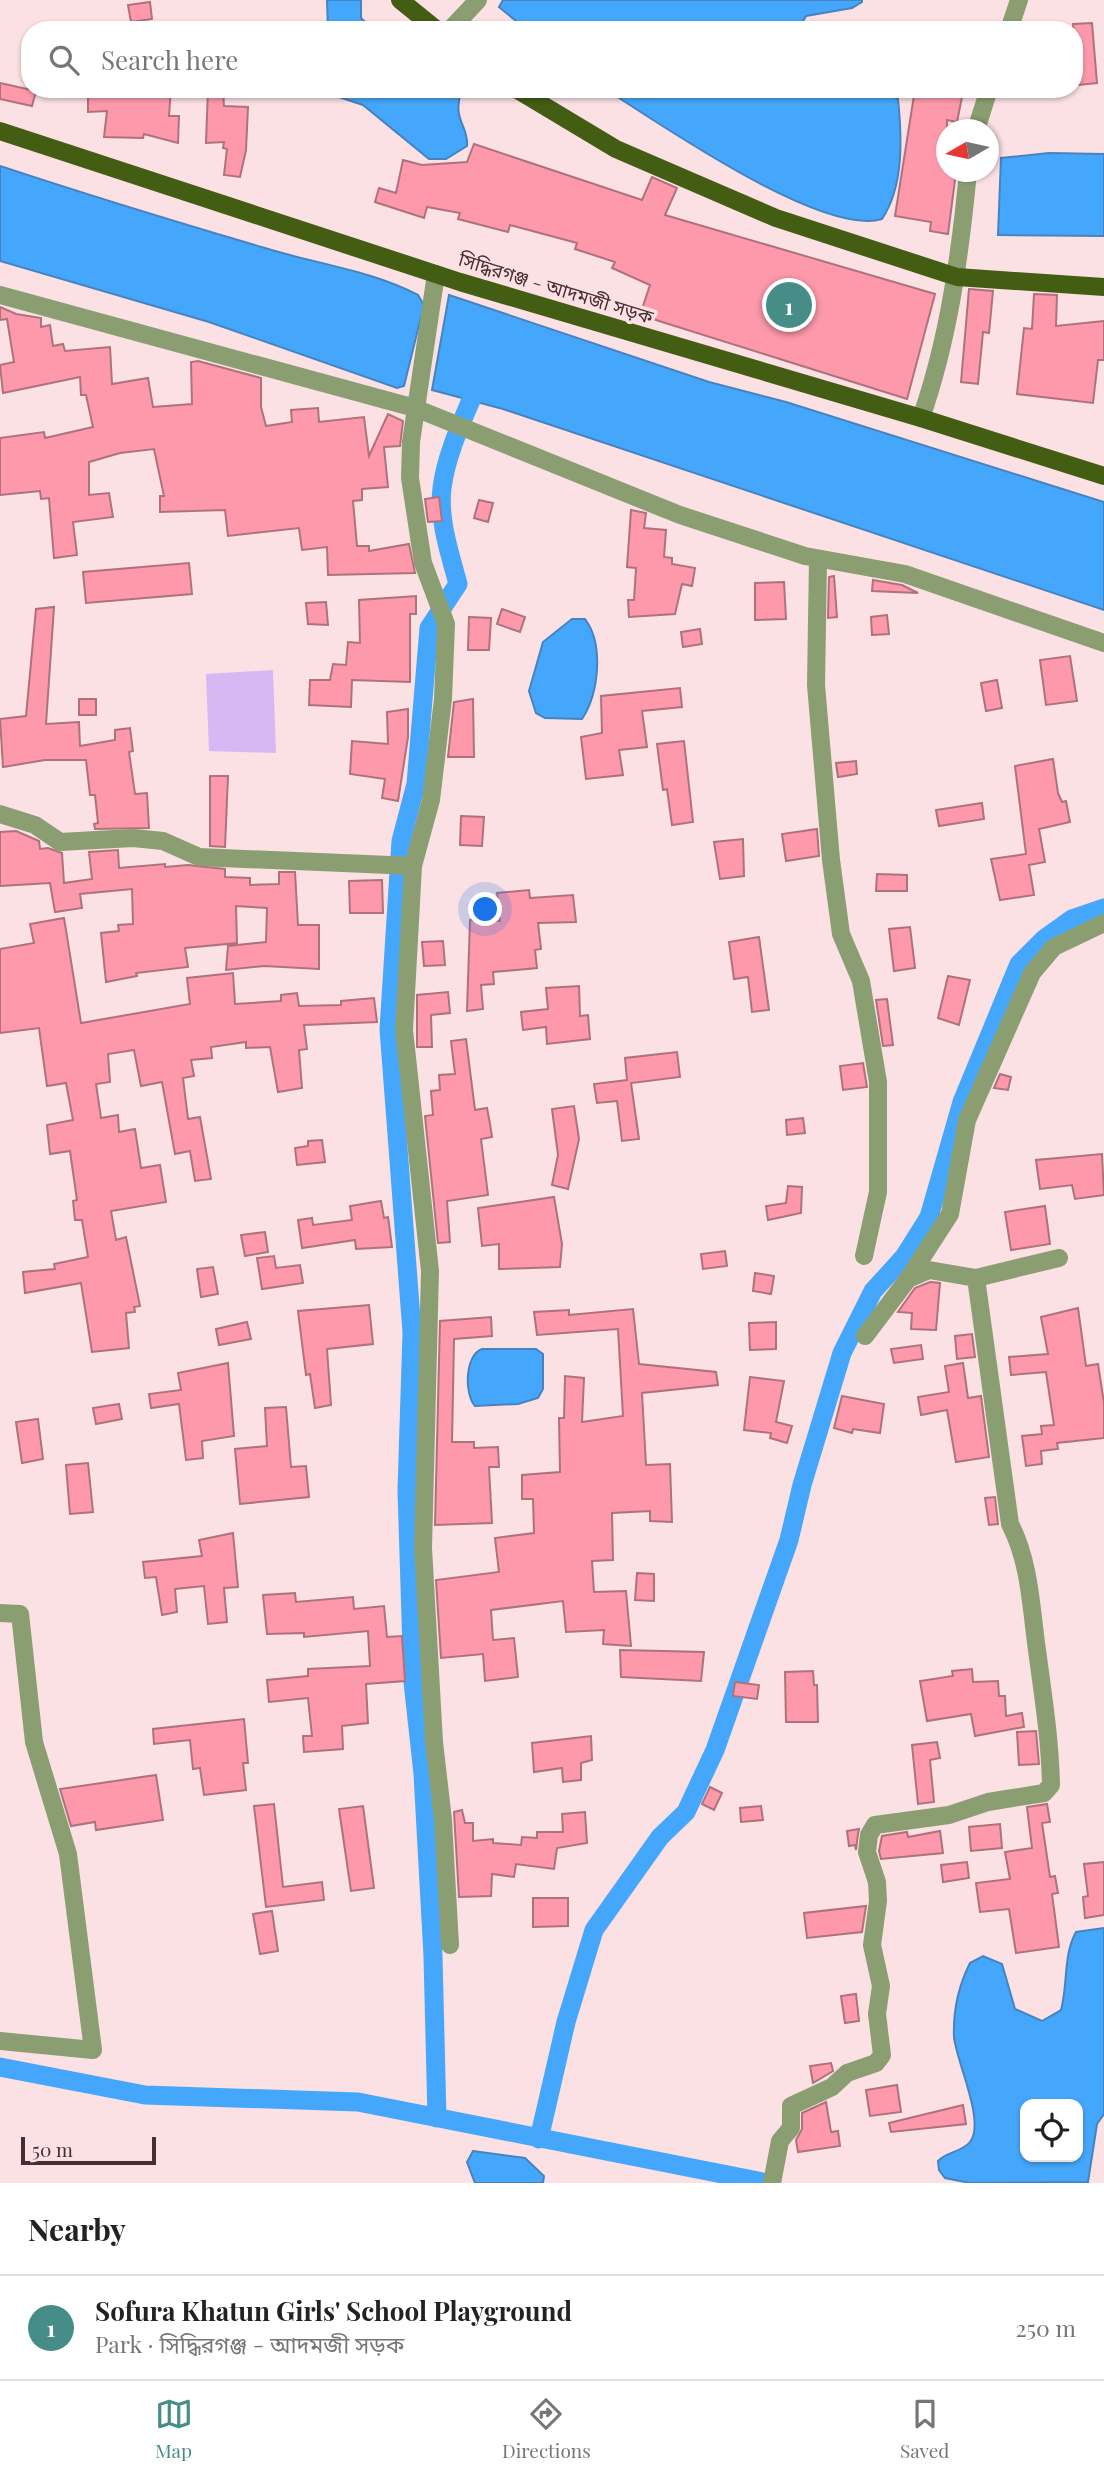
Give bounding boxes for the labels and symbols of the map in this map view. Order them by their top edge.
north arrow [936,119,999,182]
street label: সিদ্ধিরগঞ্জ - আদমজী সড়ক [455,245,657,329]
pin: 1 [766,279,812,331]
your location [468,892,502,926]
scale bar [21,2134,156,2166]

